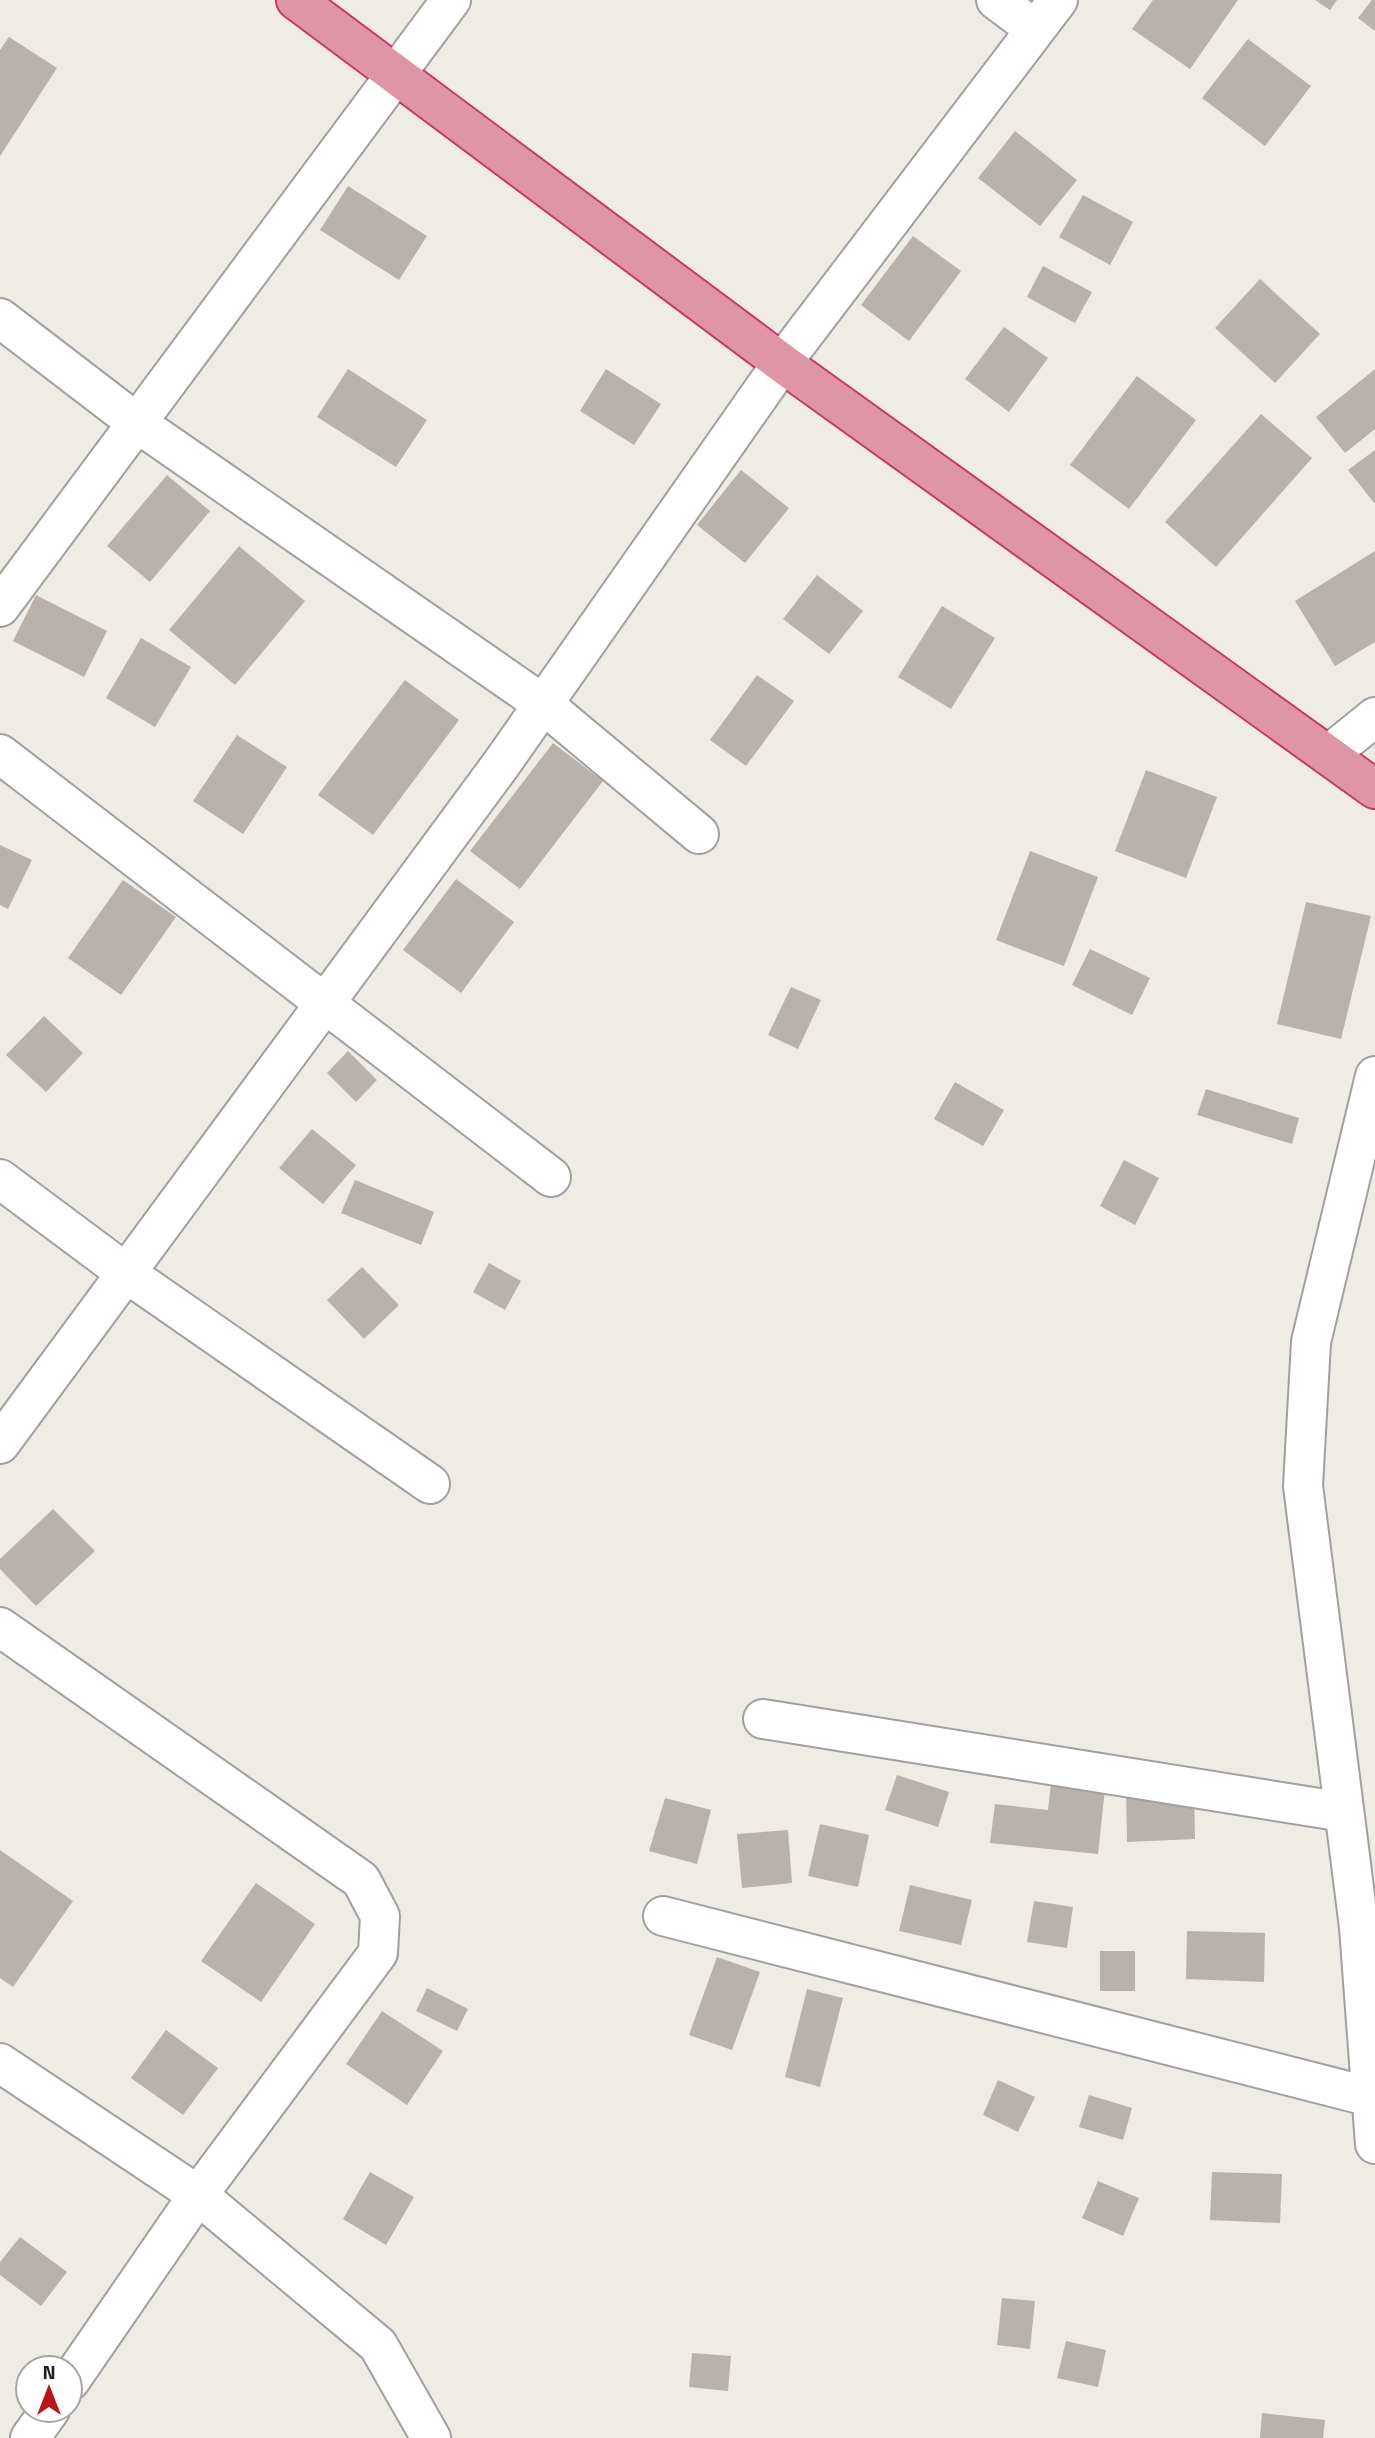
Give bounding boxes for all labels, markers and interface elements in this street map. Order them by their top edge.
north arrow [14,2354,84,2424]
text: N [42,2357,56,2386]

